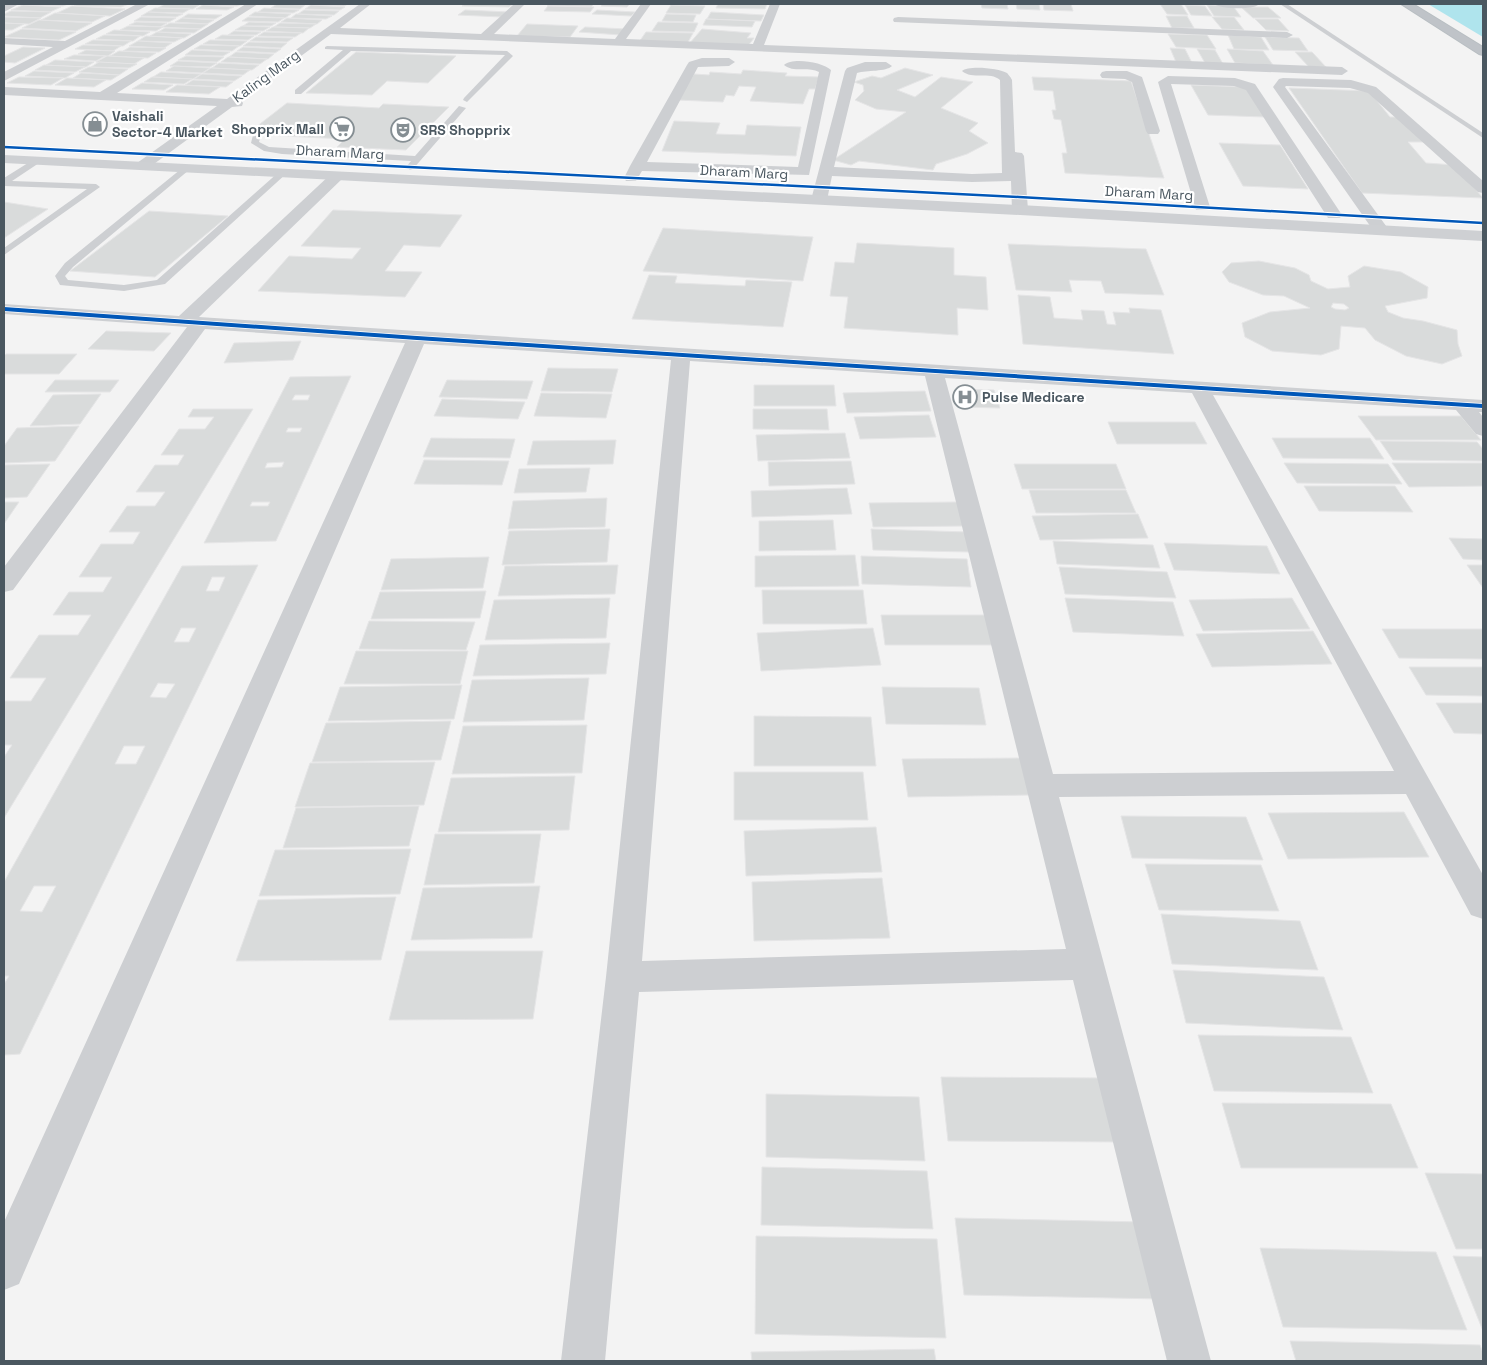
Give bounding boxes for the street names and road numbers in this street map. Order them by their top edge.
street label: Kaling Marg [229,46,303,106]
street label: Dharam Marg [295,141,385,163]
street label: Dharam Marg [699,161,789,183]
street label: Dharam Marg [1104,182,1194,204]

